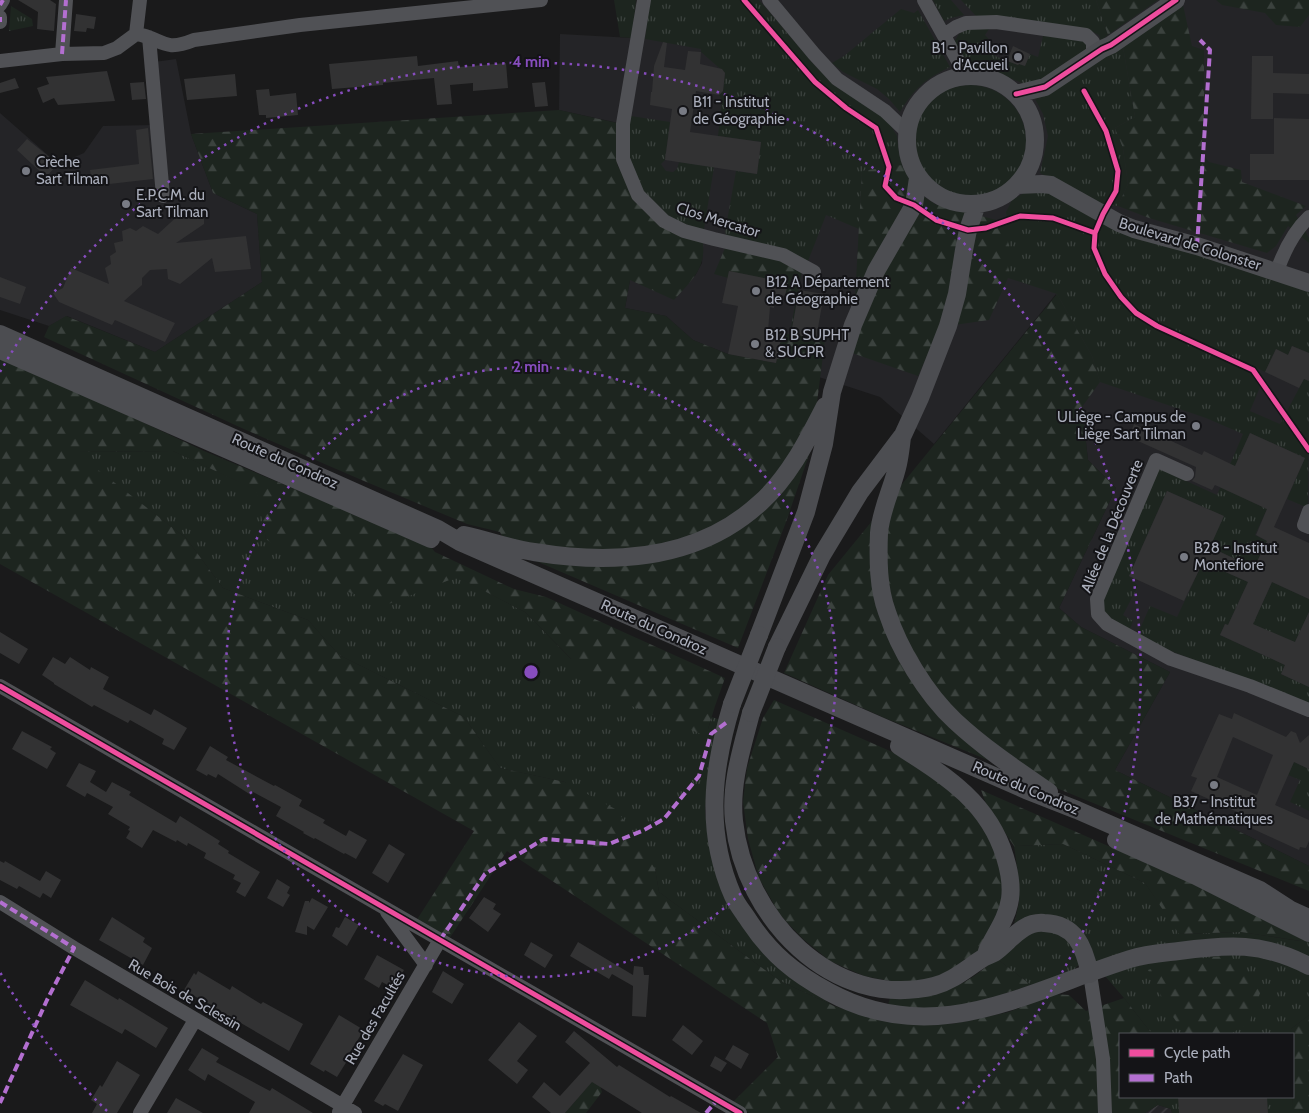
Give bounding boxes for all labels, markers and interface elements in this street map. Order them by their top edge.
place label: B1 - Pavillon d'Accueil [932,39,1008,74]
marker: B1 - Pavillon d'Accueil [1012,51,1024,63]
text: 4 min [512,53,550,71]
place label: B11 - Institut de Géographie [693,93,785,128]
marker: B11 - Institut de Géographie [677,105,689,117]
place label: Crèche Sart Tilman [36,153,108,188]
marker: Crèche Sart Tilman [20,165,32,177]
place label: E.P.C.M. du Sart Tilman [136,186,208,221]
marker: E.P.C.M. du Sart Tilman [120,198,132,210]
street label: Clos Mercator [674,199,762,241]
street label: Boulevard de Colonster [1117,214,1263,274]
place label: B12 A Département de Géographie [766,273,889,308]
marker: B12 A Département de Géographie [750,285,762,297]
place label: B12 B SUPHT & SUCPR [765,326,849,361]
marker: B12 B SUPHT & SUCPR [749,338,761,350]
text: 2 min [513,358,549,376]
place label: ULiège - Campus de Liège Sart Tilman [1057,408,1186,443]
marker: ULiège - Campus de Liège Sart Tilman [1190,420,1202,432]
street label: Route du Condroz [229,430,341,492]
street label: Allée de la Découverte [1077,456,1147,595]
place label: B28 - Institut Montefiore [1194,539,1277,574]
marker: B28 - Institut Montefiore [1178,551,1190,563]
street label: Route du Condroz [598,596,710,658]
centre of rings [522,663,540,681]
street label: Route du Condroz [970,757,1082,819]
marker: B37 - Institut de Mathématiques [1208,779,1220,791]
place label: B37 - Institut de Mathématiques [1155,793,1273,828]
street label: Rue Bois de Sclessin [125,955,245,1035]
street label: Rue des Facultés [341,968,409,1068]
legend [1119,1033,1294,1098]
text: Cycle path [1164,1044,1230,1062]
text: Path [1164,1069,1193,1087]

